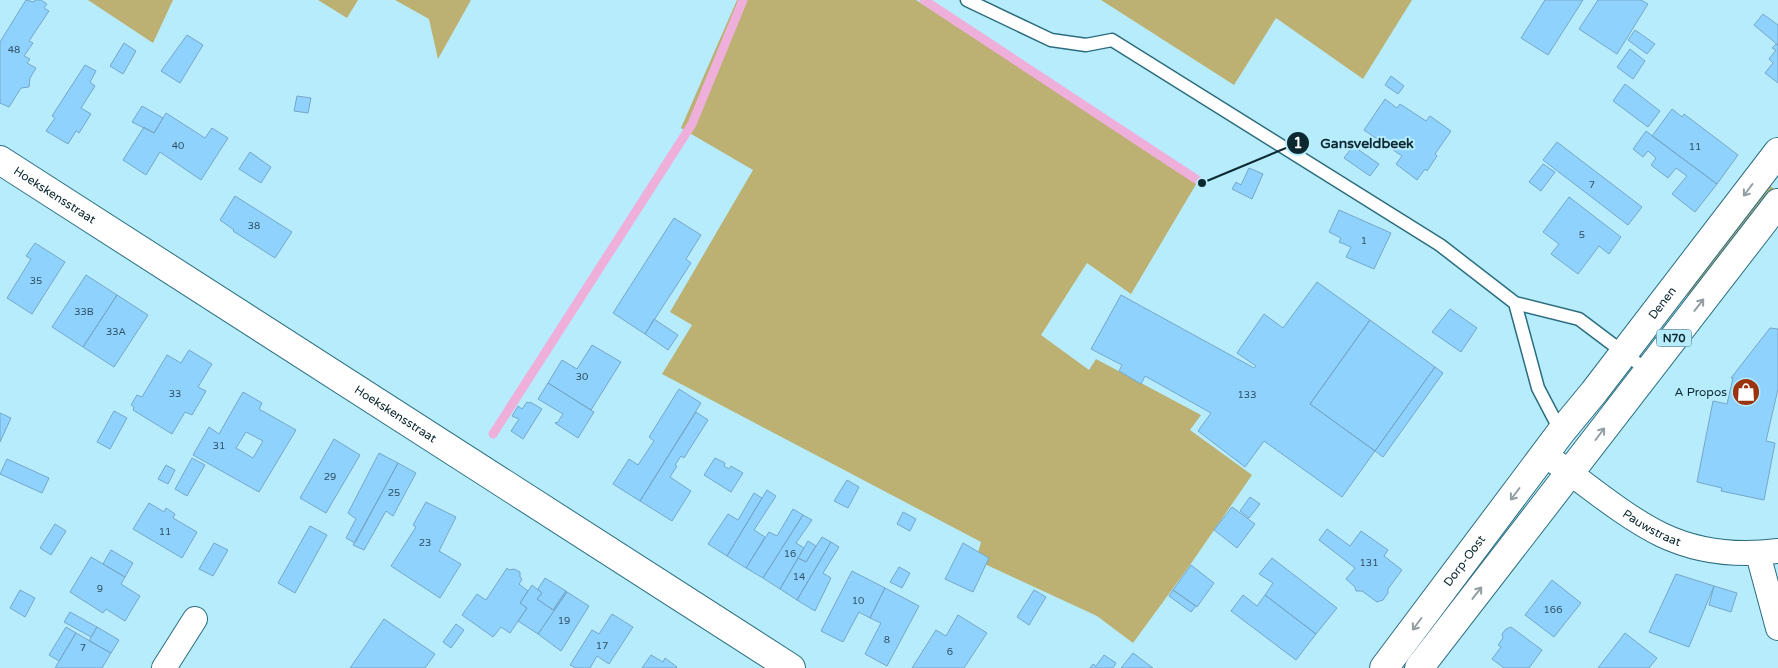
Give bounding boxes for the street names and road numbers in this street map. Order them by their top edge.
street label: Hoekskensstraat [11,164,99,227]
street label: Denen [1645,284,1679,322]
road number: N70 [1656,329,1692,346]
street label: Hoekskensstraat [352,383,439,446]
street label: Pauwstraat [1620,507,1683,549]
street label: Dorp-Oost [1441,532,1488,589]

